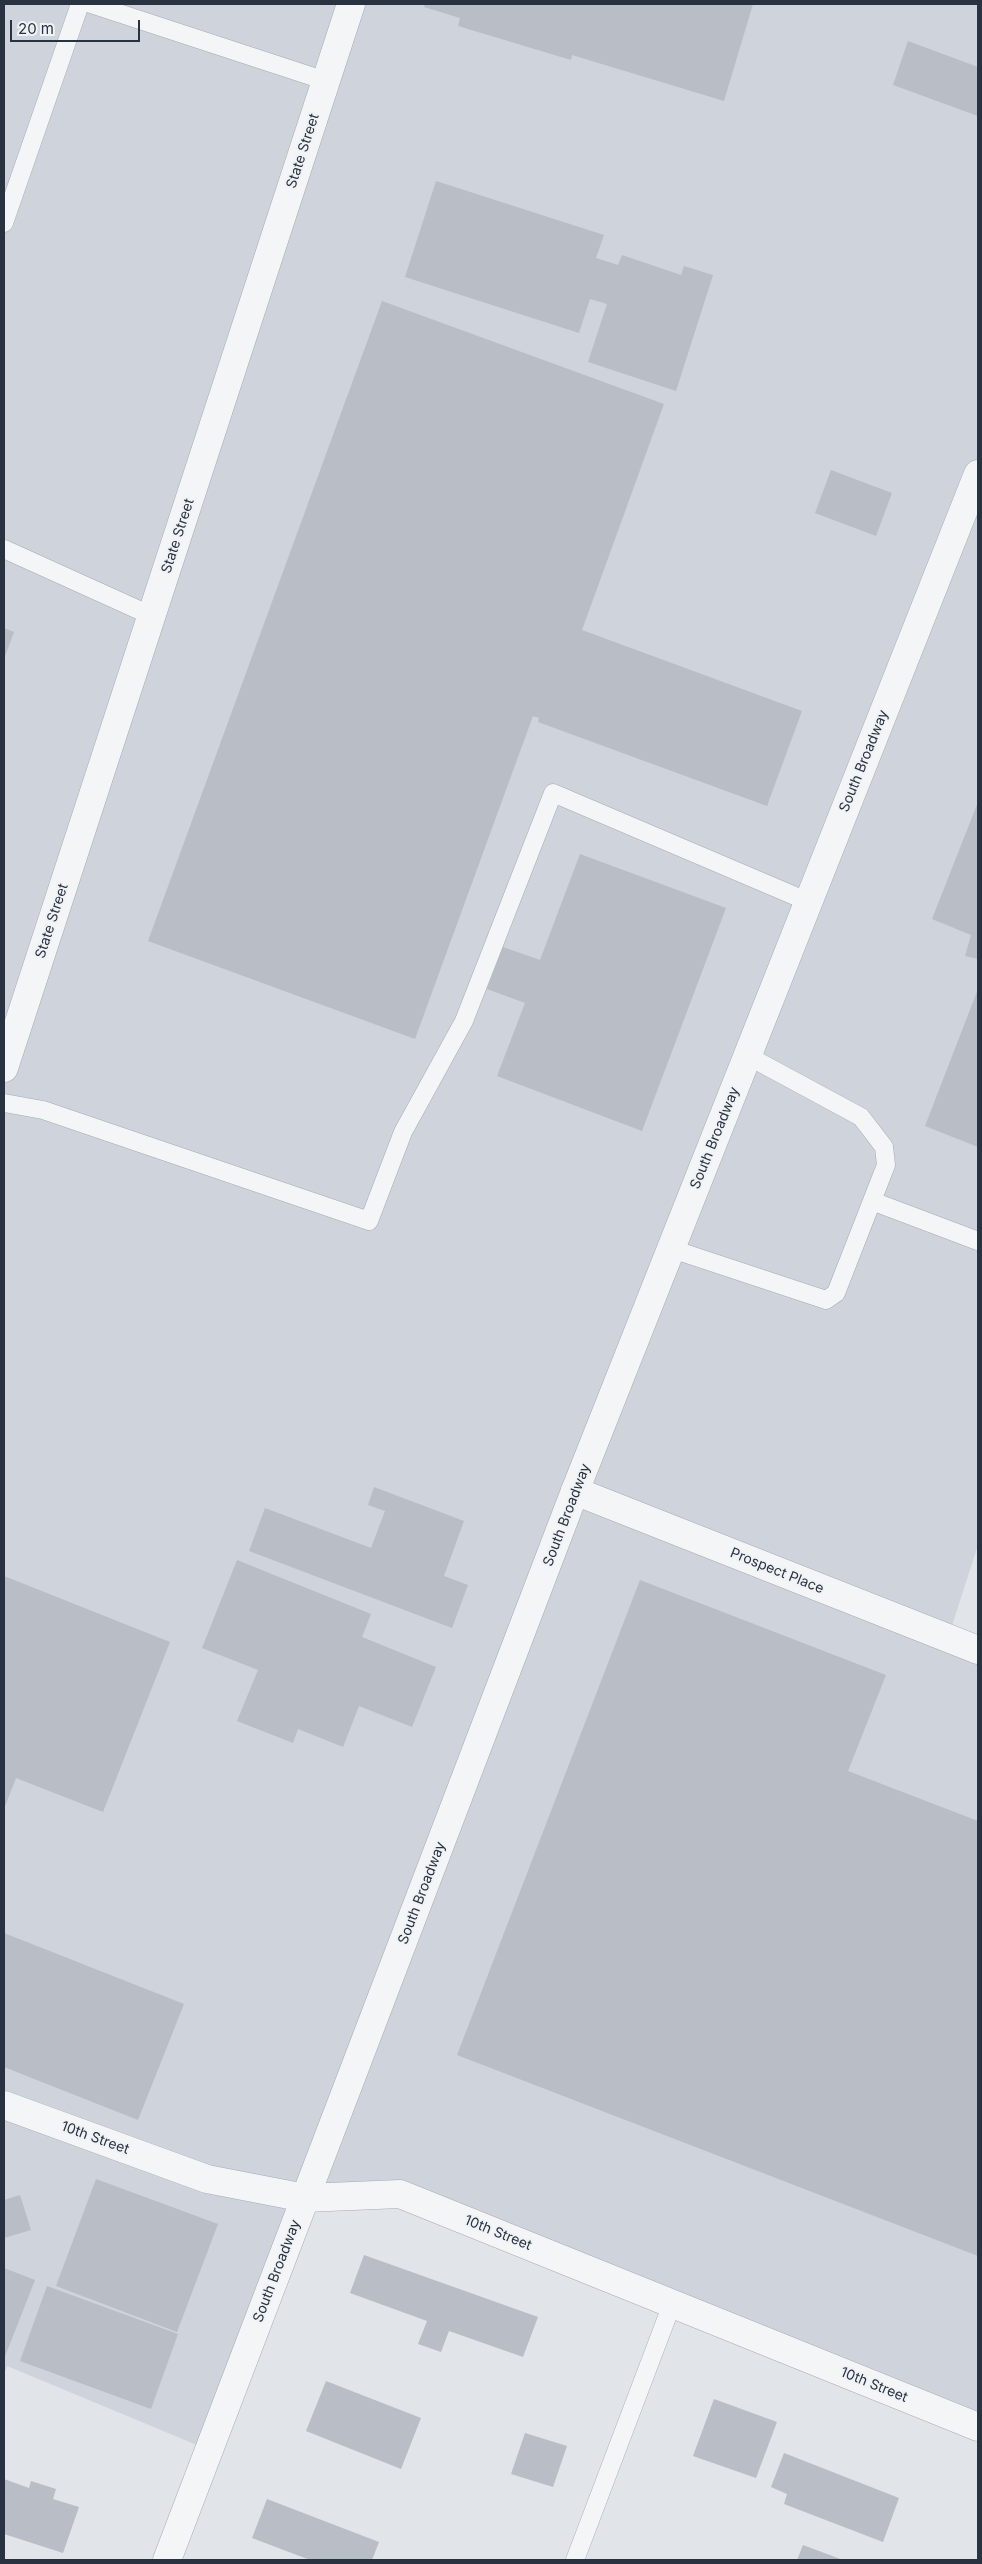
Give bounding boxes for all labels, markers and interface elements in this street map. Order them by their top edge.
scale bar [12,10,142,42]
text: 20 m [18,19,54,38]
street label: State Street [283,112,323,190]
street label: State Street [158,497,198,575]
street label: South Broadway [836,708,892,814]
street label: State Street [32,882,72,960]
street label: South Broadway [687,1085,743,1191]
street label: South Broadway [540,1461,594,1569]
street label: Prospect Place [728,1545,826,1597]
street label: South Broadway [395,1839,449,1947]
street label: 10th Street [59,2118,131,2158]
street label: 10th Street [462,2212,534,2254]
street label: South Broadway [250,2217,304,2325]
street label: 10th Street [838,2364,910,2406]

